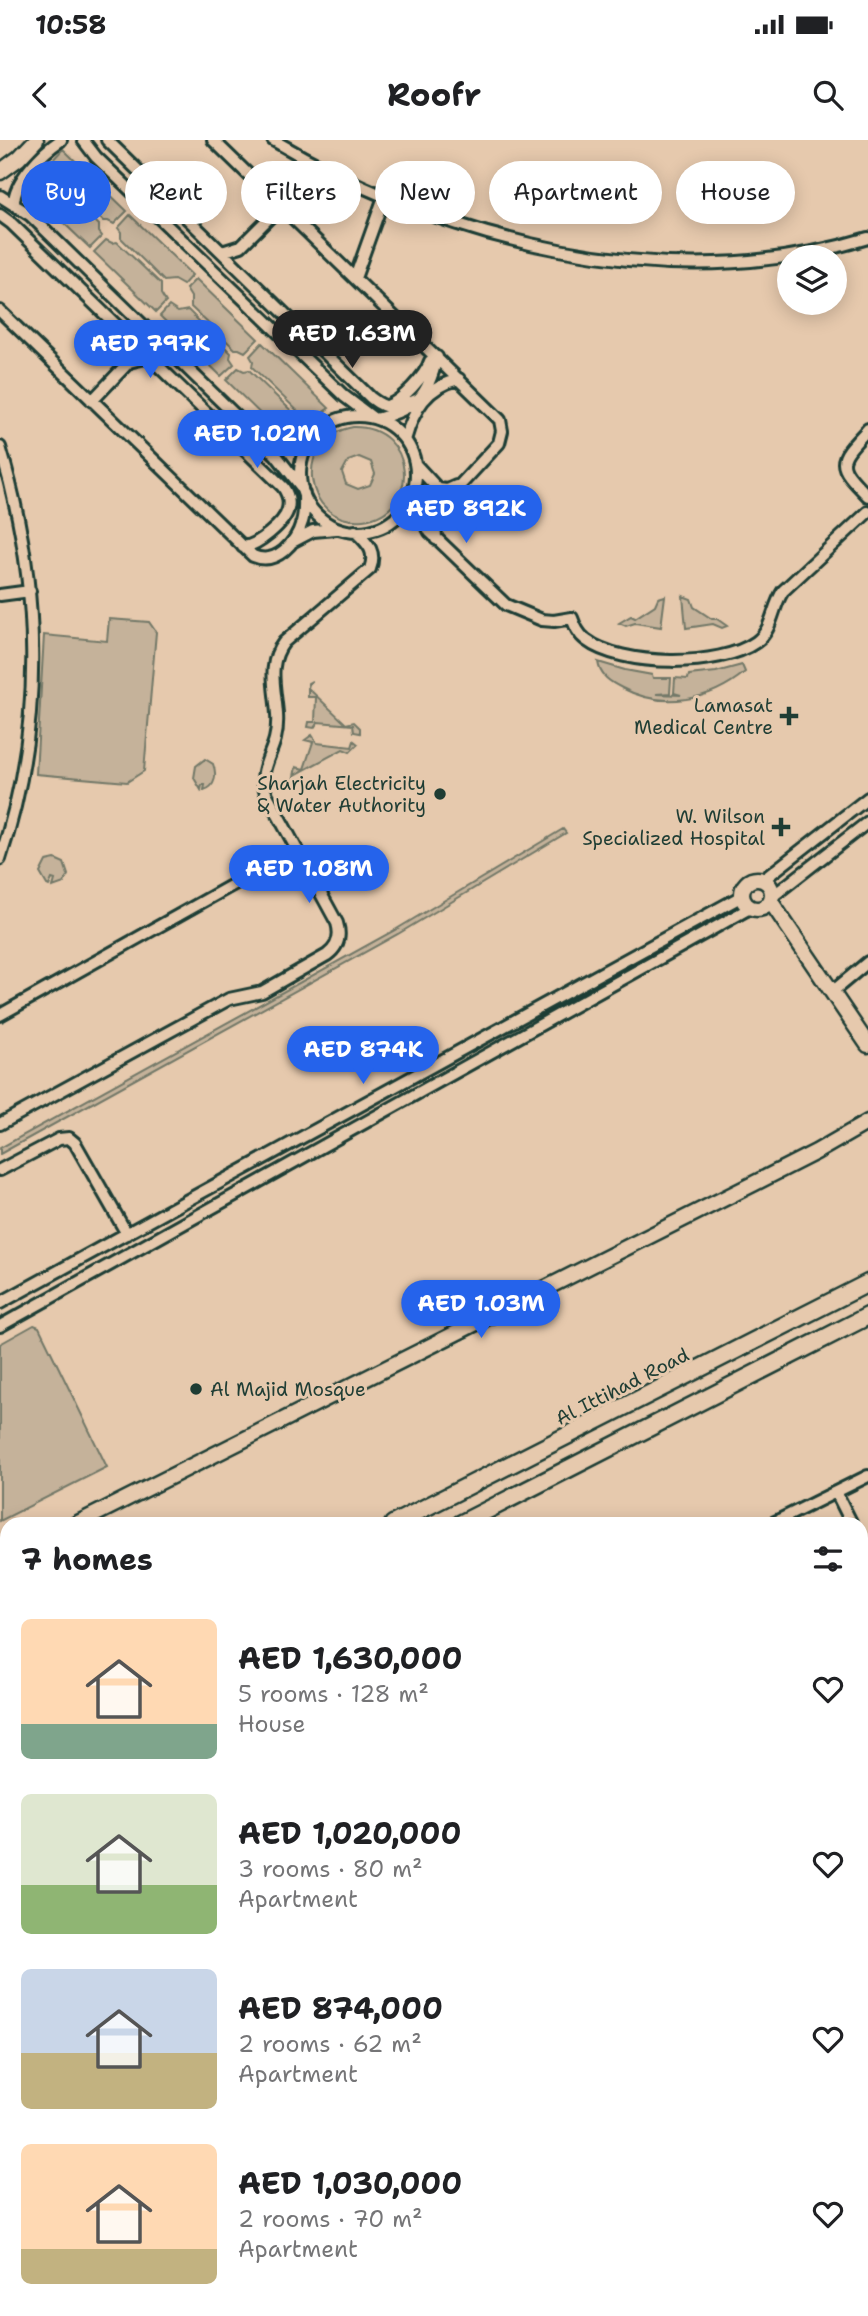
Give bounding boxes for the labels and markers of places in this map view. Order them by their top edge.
pin: AED 1.63M [272,310,432,370]
pin: AED 797K [78,320,222,380]
pin: AED 1.02M [177,410,337,470]
pin: AED 892K [394,486,538,545]
place label: Lamasat Medical Centre [634,693,773,740]
marker: Lamasat Medical Centre [779,706,799,726]
place label: Sharjah Electricity & Water Authority [257,771,426,818]
marker: Sharjah Electricity & Water Authority [432,786,448,802]
place label: W. Wilson Specialized Hospital [582,804,765,851]
marker: W. Wilson Specialized Hospital [771,817,791,837]
pin: AED 1.08M [229,846,389,905]
pin: AED 874K [291,1026,435,1086]
pin: AED 1.03M [401,1280,561,1340]
place label: Al Majid Mosque [210,1377,366,1402]
marker: Al Majid Mosque [188,1381,204,1397]

